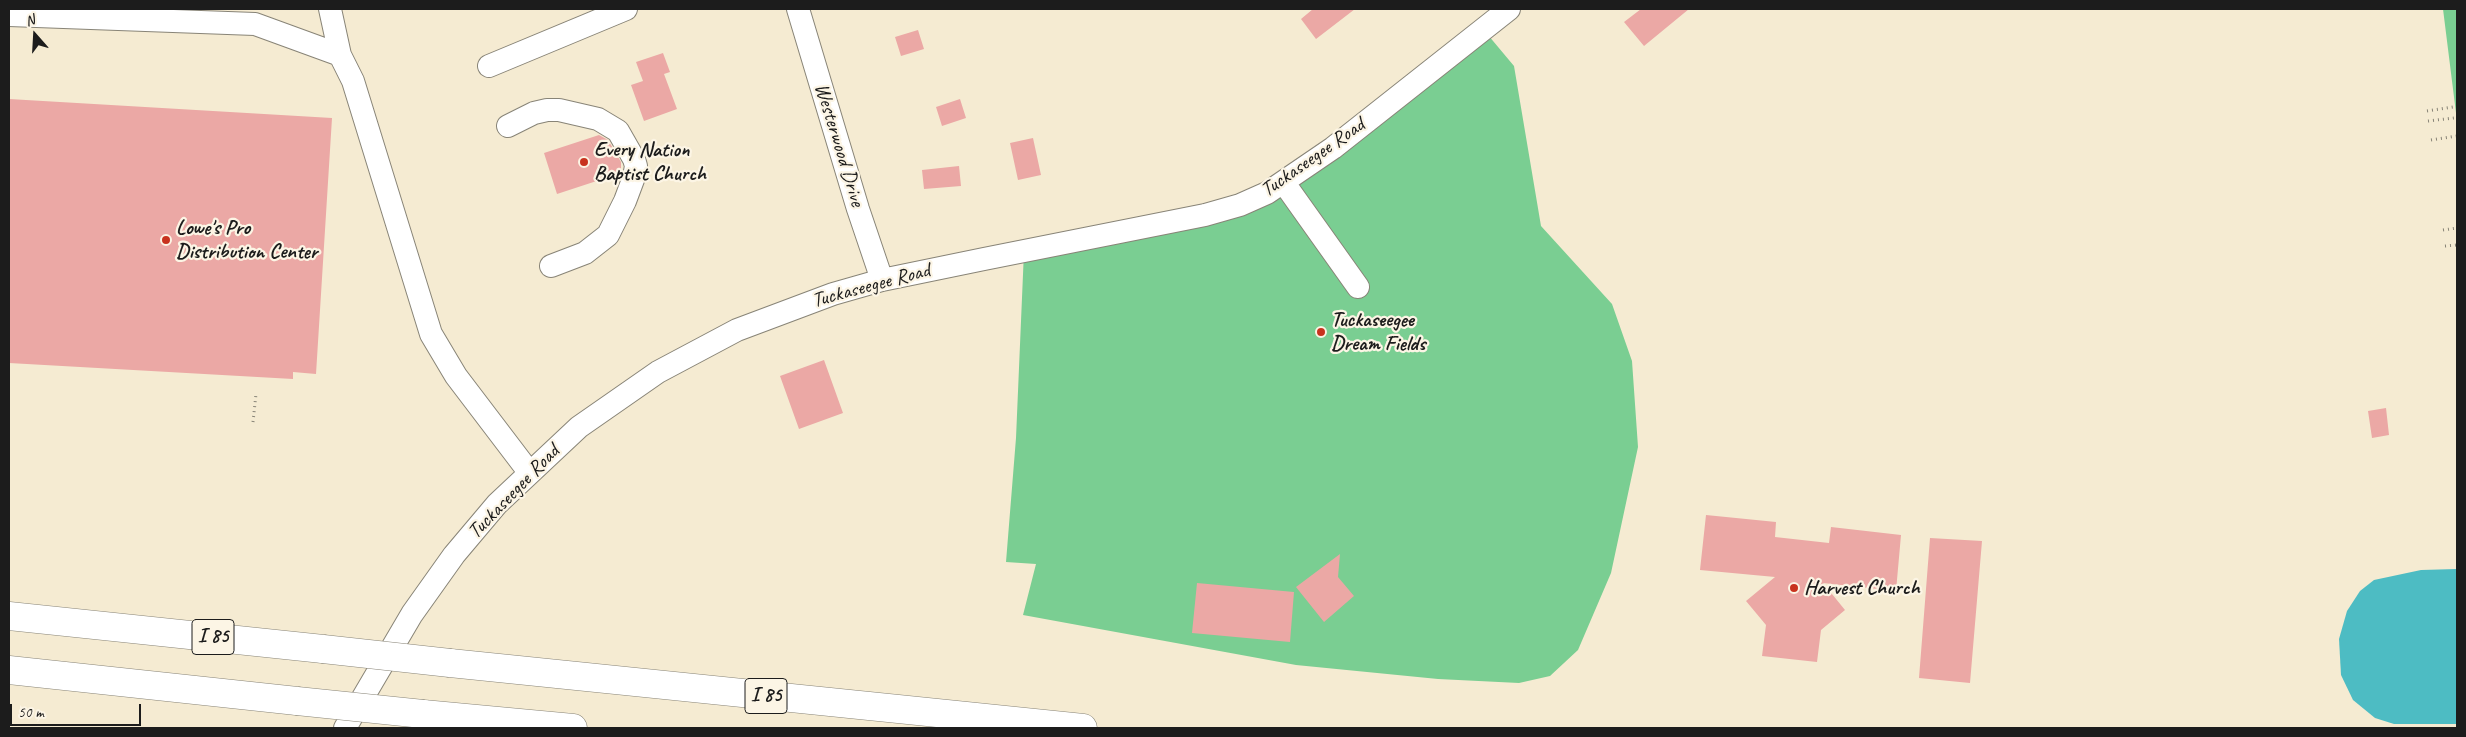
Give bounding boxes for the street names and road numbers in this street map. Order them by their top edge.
street label: Westerwood Drive [808,80,870,210]
street label: Tuckaseegee Road [1256,113,1370,203]
street label: Tuckaseegee Road [809,258,933,314]
street label: Tuckaseegee Road [463,440,565,544]
road number: I 85 [192,620,234,654]
road number: I 85 [745,678,787,714]

